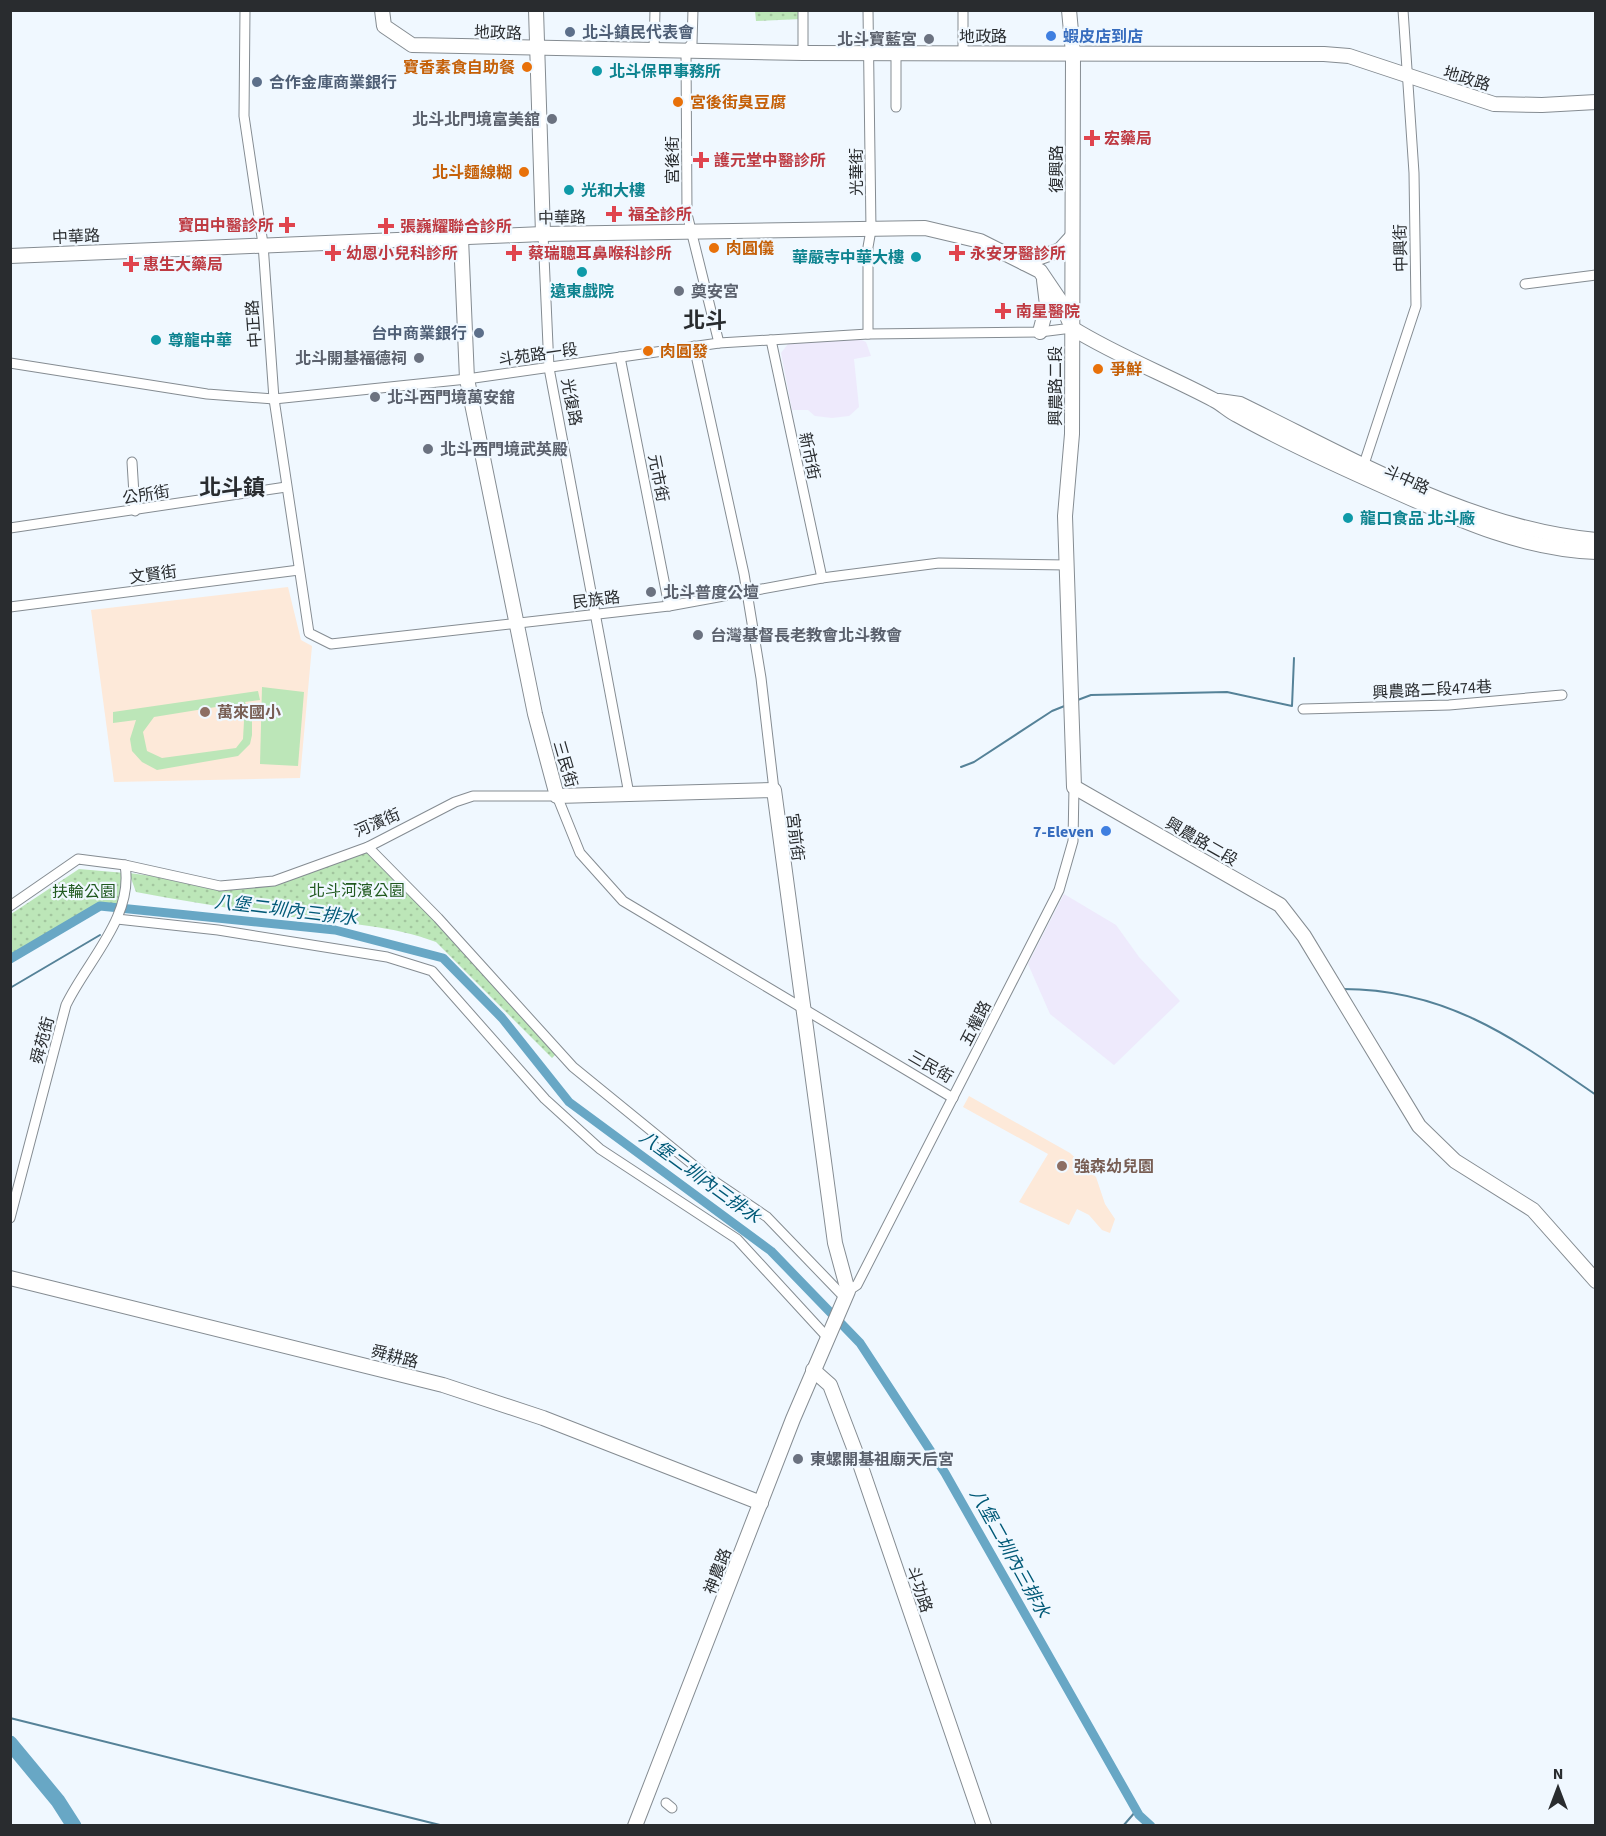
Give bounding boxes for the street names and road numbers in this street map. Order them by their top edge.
street label: 地政路 [474,21,522,45]
street label: 地政路 [959,26,1007,48]
street label: 地政路 [1441,61,1493,96]
street label: 宮後街 [662,136,684,184]
street label: 復興路 [1046,145,1068,193]
street label: 光華街 [846,148,868,196]
street label: 中華路 [538,207,586,229]
street label: 中興街 [1390,224,1412,272]
street label: 中華路 [52,225,101,249]
street label: 中正路 [241,299,267,349]
street label: 斗苑路一段 [497,339,579,371]
street label: 興農路二段 [1045,346,1067,426]
street label: 光復路 [556,377,586,428]
street label: 新市街 [793,430,825,482]
street label: 元市街 [643,453,673,504]
street label: 斗中路 [1380,460,1433,500]
street label: 公所街 [121,480,172,510]
street label: 文賢街 [128,561,178,589]
street label: 民族路 [571,586,621,614]
street label: 興農路二段474巷 [1372,676,1492,704]
street label: 三民街 [548,738,582,790]
street label: 河濱街 [351,803,404,842]
street label: 宮前街 [781,812,809,862]
street label: 興農路二段 [1161,812,1242,871]
street label: 五權路 [955,997,997,1050]
street label: 舜苑街 [26,1014,60,1066]
street label: 三民街 [904,1045,957,1088]
street label: 舜耕路 [369,1340,421,1373]
street label: 神農路 [699,1545,737,1598]
street label: 斗功路 [901,1563,937,1616]

